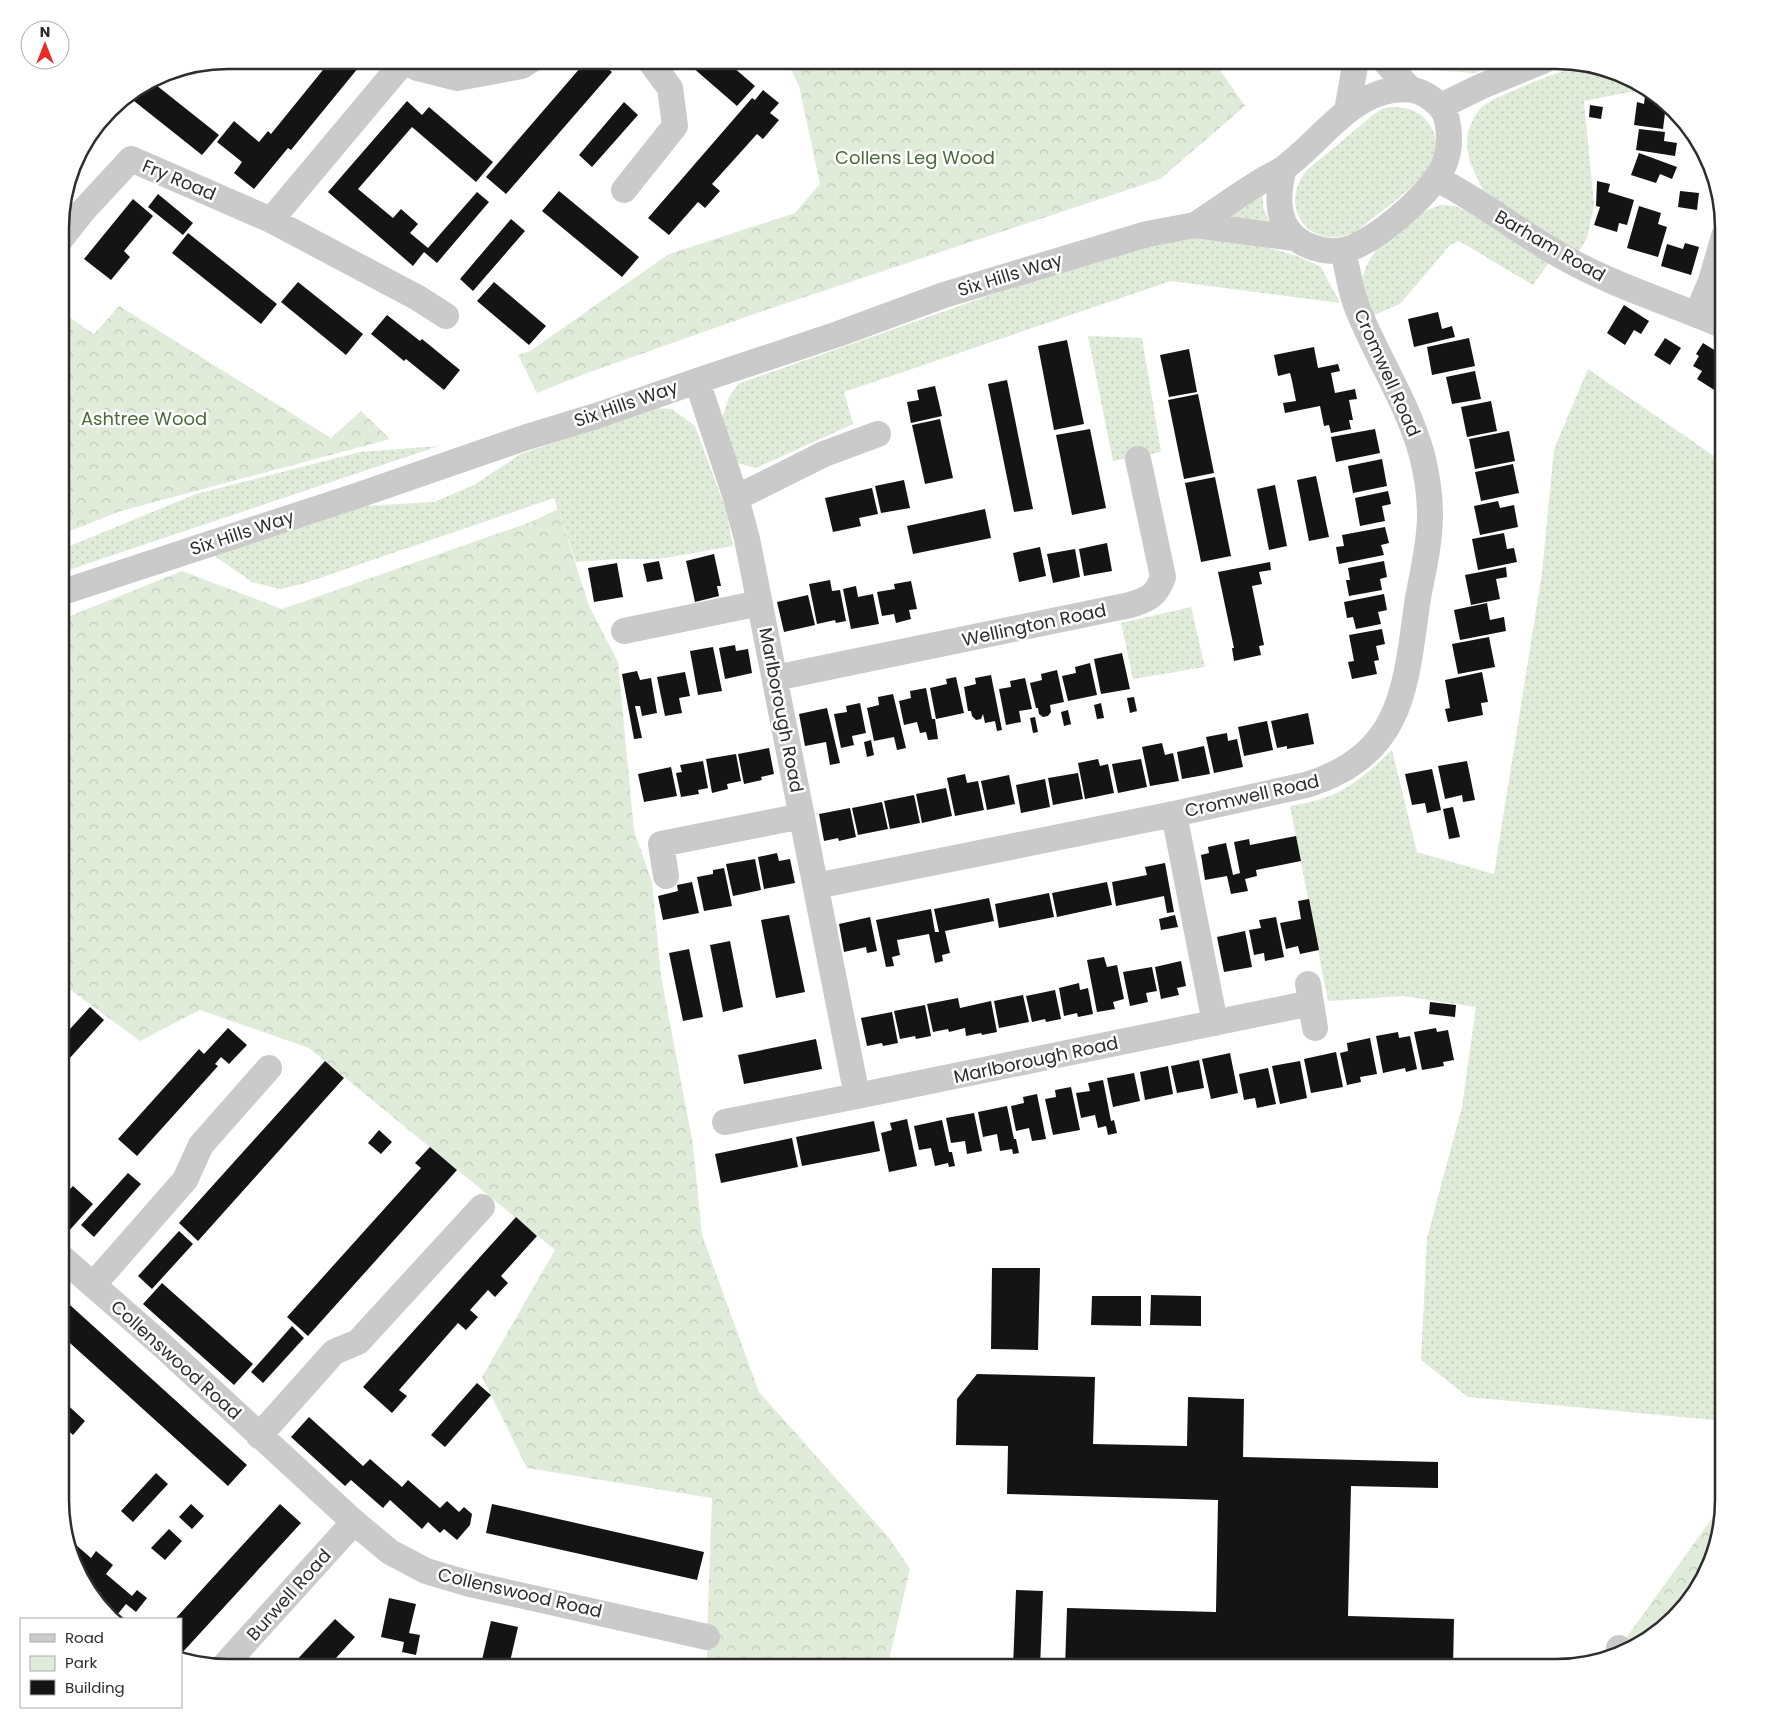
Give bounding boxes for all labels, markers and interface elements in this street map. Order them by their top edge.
north arrow [20,20,70,70]
text: N [40,22,50,42]
park label: Collens Leg Wood [835,145,995,170]
street label: Fry Road [139,153,220,206]
street label: Barham Road [1490,204,1610,287]
street label: Six Hills Way [954,247,1065,302]
street label: Cromwell Road [1348,305,1427,440]
street label: Six Hills Way [571,374,681,433]
park label: Ashtree Wood [81,406,207,431]
street label: Six Hills Way [187,504,297,561]
street label: Wellington Road [959,597,1108,652]
street label: Marlborough Road [753,625,810,795]
street label: Cromwell Road [1182,768,1321,823]
street label: Marlborough Road [951,1030,1120,1089]
street label: Collenswood Road [106,1294,247,1425]
street label: Burwell Road [241,1543,337,1646]
street label: Collenswood Road [435,1561,605,1624]
legend [20,1618,182,1708]
text: Road [65,1627,104,1648]
text: Park [65,1652,97,1673]
text: Building [65,1677,125,1698]

